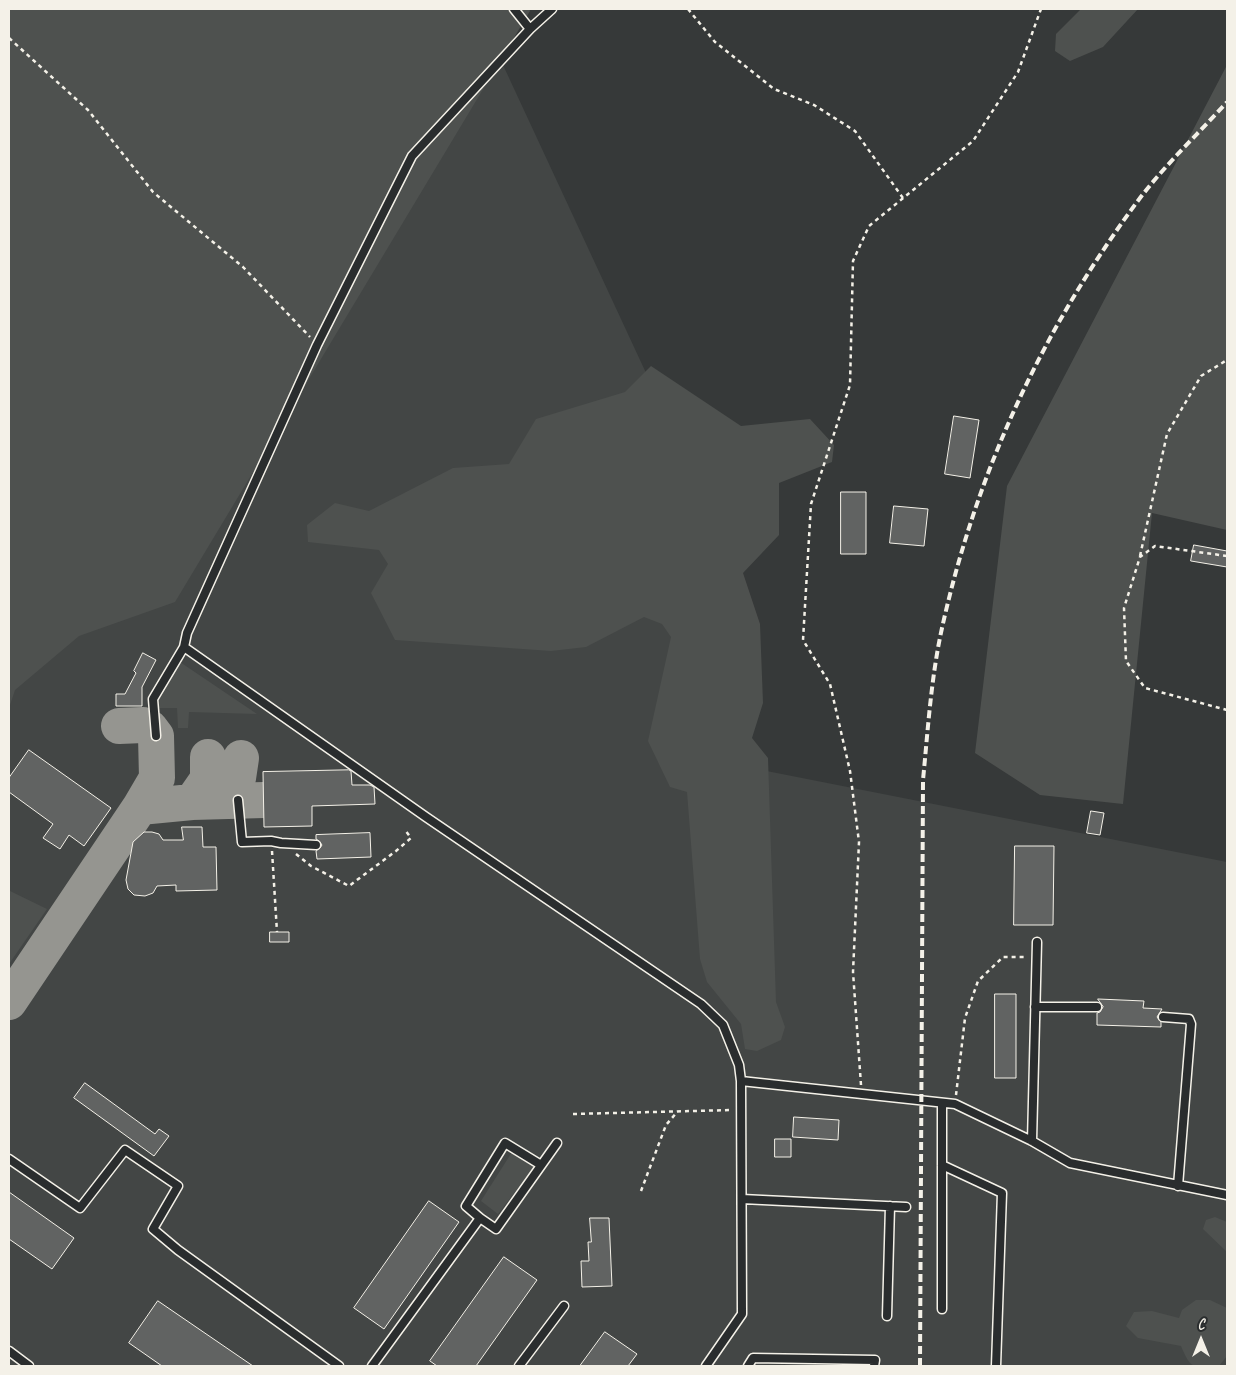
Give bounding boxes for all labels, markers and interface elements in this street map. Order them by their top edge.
north arrow [1176,1315,1226,1365]
text: С [1198,1316,1204,1333]

